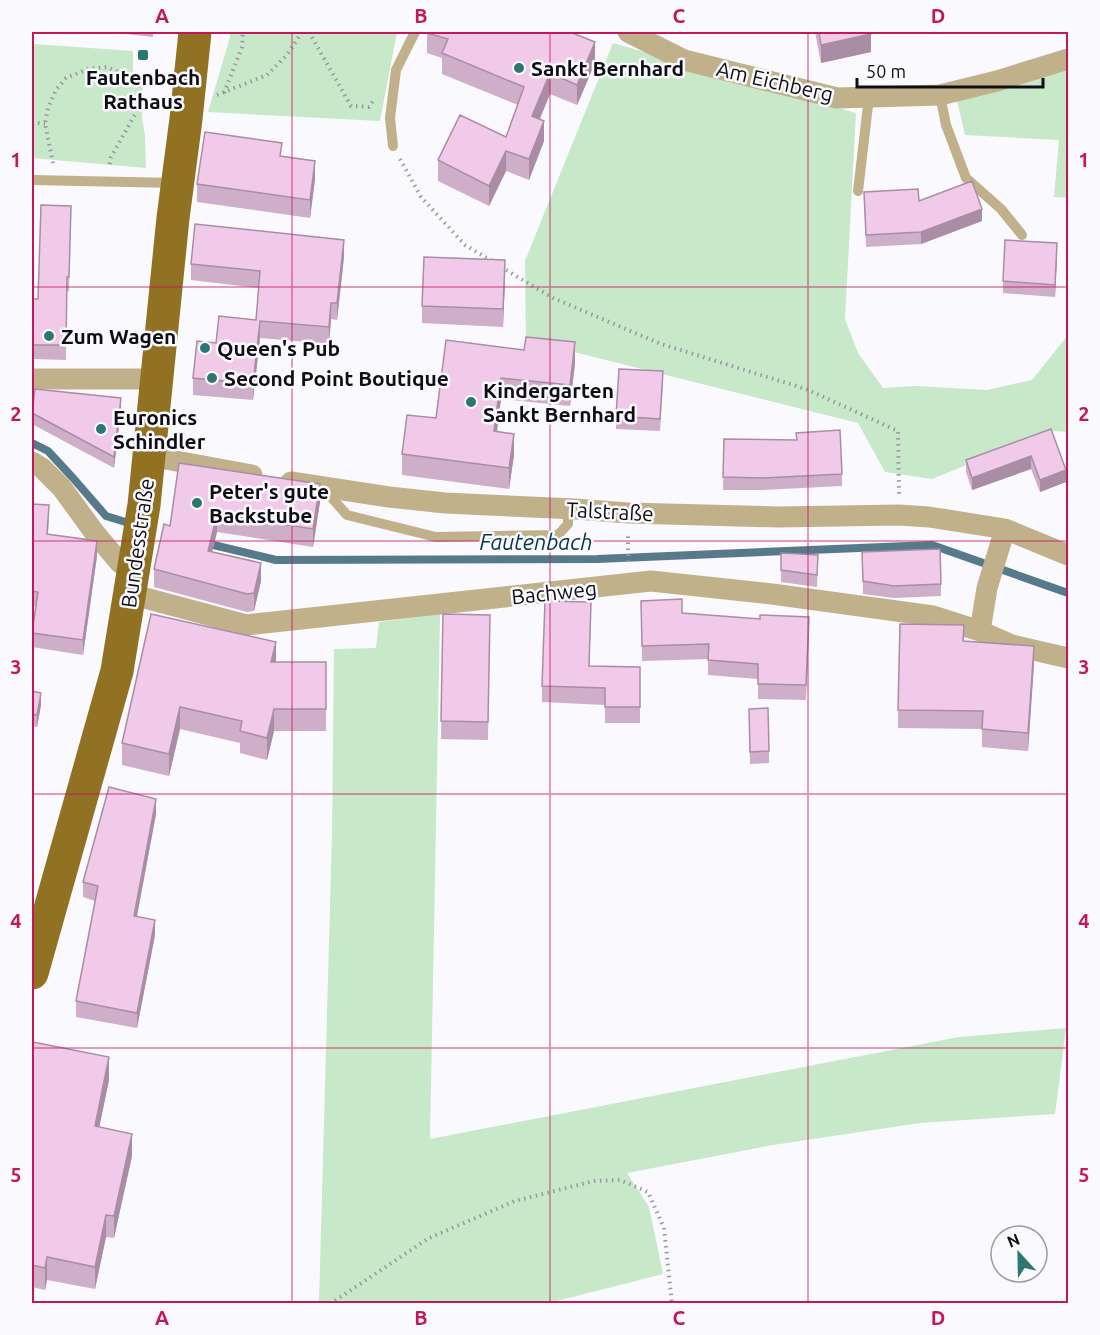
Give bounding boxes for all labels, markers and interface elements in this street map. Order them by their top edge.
text: A [155,4,169,27]
text: B [414,4,428,27]
text: C [673,4,686,27]
text: D [931,4,945,27]
marker: Fautenbach Rathaus [136,48,150,62]
scale bar [857,51,1043,89]
place label: Sankt Bernhard [531,56,684,80]
street label: Am Eichberg [714,56,836,106]
marker: Sankt Bernhard [512,61,526,75]
text: 50 m [866,61,906,81]
place label: Fautenbach Rathaus [86,65,200,113]
text: 1 [10,148,22,171]
text: 1 [1078,148,1090,171]
place label: Zum Wagen [61,324,176,348]
marker: Zum Wagen [42,329,56,343]
place label: Queen's Pub [217,336,340,360]
marker: Queen's Pub [198,341,212,355]
place label: Second Point Boutique [224,366,449,390]
marker: Second Point Boutique [205,371,219,385]
place label: Kindergarten Sankt Bernhard [483,378,636,426]
marker: Kindergarten Sankt Bernhard [464,395,478,409]
text: 2 [10,402,22,425]
text: 2 [1078,402,1090,425]
place label: Euronics Schindler [113,405,206,453]
marker: Euronics Schindler [94,422,108,436]
street label: Bundesstraße [116,477,158,609]
place label: Peter's gute Backstube [209,479,329,527]
marker: Peter's gute Backstube [190,496,204,510]
street label: Talstraße [566,497,654,525]
water label: Fautenbach [479,529,593,554]
street label: Bachweg [510,576,598,608]
text: 3 [10,655,22,678]
text: 3 [1078,655,1090,678]
text: 4 [10,909,22,932]
text: 4 [1078,909,1090,932]
text: 5 [10,1163,22,1186]
text: 5 [1078,1163,1090,1186]
north arrow [989,1224,1049,1284]
text: N [1004,1230,1022,1251]
text: A [155,1306,169,1329]
text: B [414,1306,428,1329]
text: C [673,1306,686,1329]
text: D [931,1306,945,1329]

